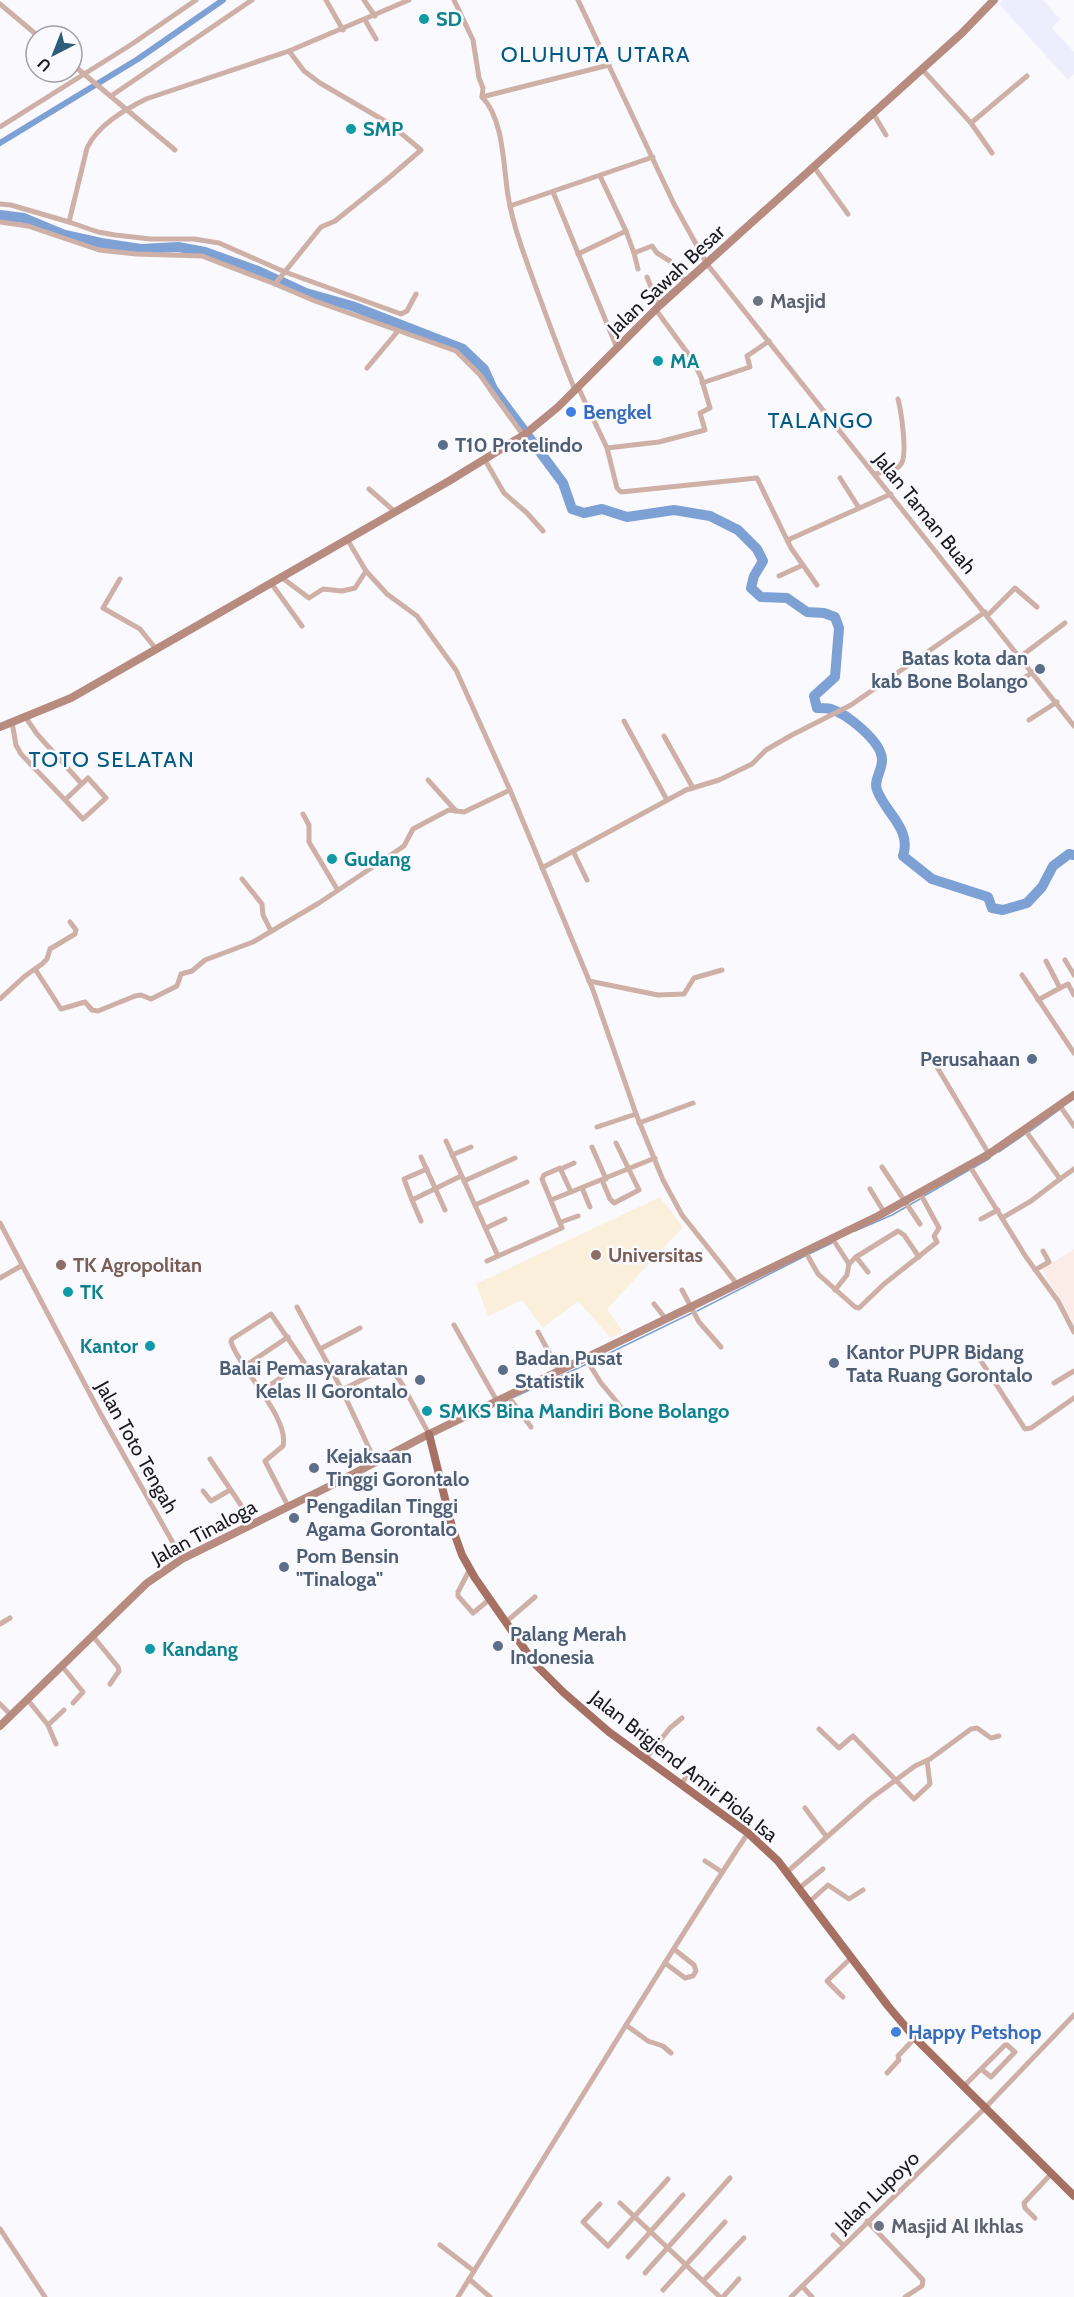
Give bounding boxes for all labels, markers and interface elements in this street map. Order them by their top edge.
place label: SD [436,7,462,31]
marker: SD [417,12,431,26]
north arrow [24,24,84,84]
district label: OLUHUTA UTARA [501,41,691,68]
text: U [34,54,55,76]
place label: SMP [363,117,403,141]
marker: SMP [344,122,358,136]
street label: Jalan Sawah Besar [602,219,730,341]
place label: Masjid [770,289,826,313]
marker: Masjid [751,294,765,308]
place label: MA [670,349,700,373]
marker: MA [651,354,665,368]
place label: Bengkel [583,400,652,424]
marker: Bengkel [564,405,578,419]
district label: TALANGO [768,407,874,434]
place label: T10 Protelindo [455,433,583,457]
marker: T10 Protelindo [436,438,450,452]
street label: Jalan Taman Buah [868,447,981,578]
place label: Batas kota dan kab Bone Bolango [871,646,1028,693]
marker: Batas kota dan kab Bone Bolango [1033,662,1047,676]
district label: TOTO SELATAN [29,746,195,773]
place label: Gudang [344,847,411,871]
marker: Gudang [325,852,339,866]
place label: Perusahaan [920,1047,1020,1071]
marker: Perusahaan [1025,1052,1039,1066]
place label: Universitas [608,1243,703,1267]
marker: Universitas [589,1248,603,1262]
place label: TK Agropolitan [73,1253,202,1277]
marker: TK Agropolitan [54,1258,68,1272]
place label: TK [80,1280,104,1304]
marker: TK [61,1285,75,1299]
place label: Kantor [80,1334,138,1358]
marker: Kantor [143,1339,157,1353]
place label: Kantor PUPR Bidang Tata Ruang Gorontalo [846,1340,1033,1387]
place label: Badan Pusat Statistik [515,1346,623,1393]
place label: Balai Pemasyarakatan Kelas II Gorontalo [219,1356,408,1403]
marker: Kantor PUPR Bidang Tata Ruang Gorontalo [827,1356,841,1370]
marker: Badan Pusat Statistik [496,1363,510,1377]
marker: Balai Pemasyarakatan Kelas II Gorontalo [413,1373,427,1387]
street label: Jalan Toto Tengah [90,1376,183,1517]
place label: SMKS Bina Mandiri Bone Bolango [439,1399,729,1423]
marker: SMKS Bina Mandiri Bone Bolango [420,1404,434,1418]
place label: Kejaksaan Tinggi Gorontalo [326,1444,469,1491]
marker: Kejaksaan Tinggi Gorontalo [307,1461,321,1475]
street label: Jalan Tinaloga [147,1494,261,1570]
place label: Pengadilan Tinggi Agama Gorontalo [306,1494,458,1541]
marker: Pengadilan Tinggi Agama Gorontalo [287,1511,301,1525]
place label: Pom Bensin "Tinaloga" [296,1544,399,1591]
marker: Pom Bensin "Tinaloga" [277,1560,291,1574]
place label: Palang Merah Indonesia [510,1622,627,1669]
place label: Kandang [162,1637,238,1661]
marker: Palang Merah Indonesia [491,1639,505,1653]
marker: Kandang [143,1642,157,1656]
street label: Jalan Brigjend Amir Piola Isa [585,1685,783,1847]
place label: Happy Petshop [908,2020,1041,2044]
marker: Happy Petshop [889,2025,903,2039]
street label: Jalan Lupoyo [829,2146,924,2239]
place label: Masjid Al Ikhlas [891,2214,1023,2238]
marker: Masjid Al Ikhlas [872,2219,886,2233]

